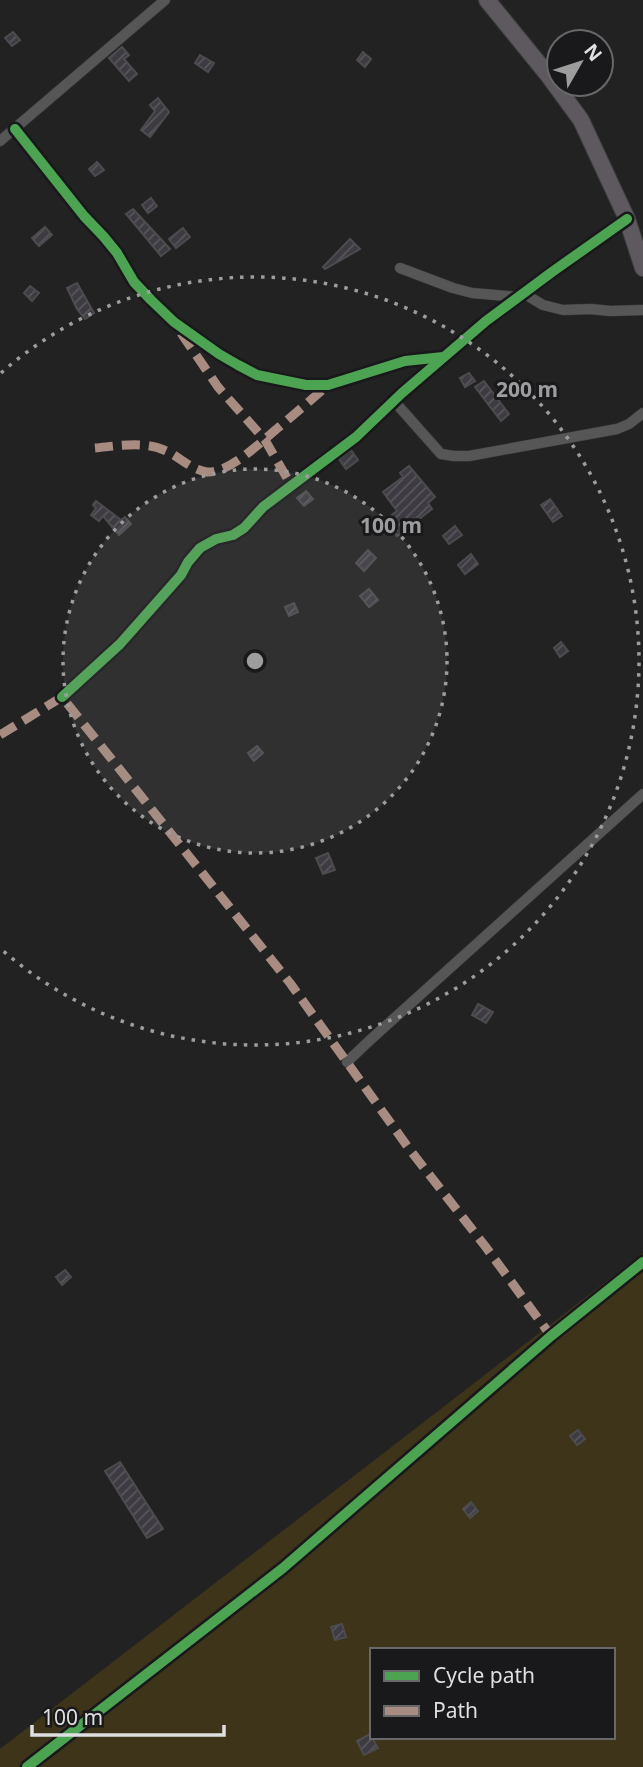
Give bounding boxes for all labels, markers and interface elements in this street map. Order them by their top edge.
north arrow [545,28,615,98]
text: N [578,38,608,66]
text: 200 m [496,375,558,403]
text: 100 m [360,511,422,539]
centre of rings [243,649,267,673]
legend [370,1648,615,1739]
text: Cycle path [433,1661,535,1689]
scale bar [32,1694,224,1738]
text: Path [433,1696,478,1724]
text: 100 m [42,1703,103,1731]

